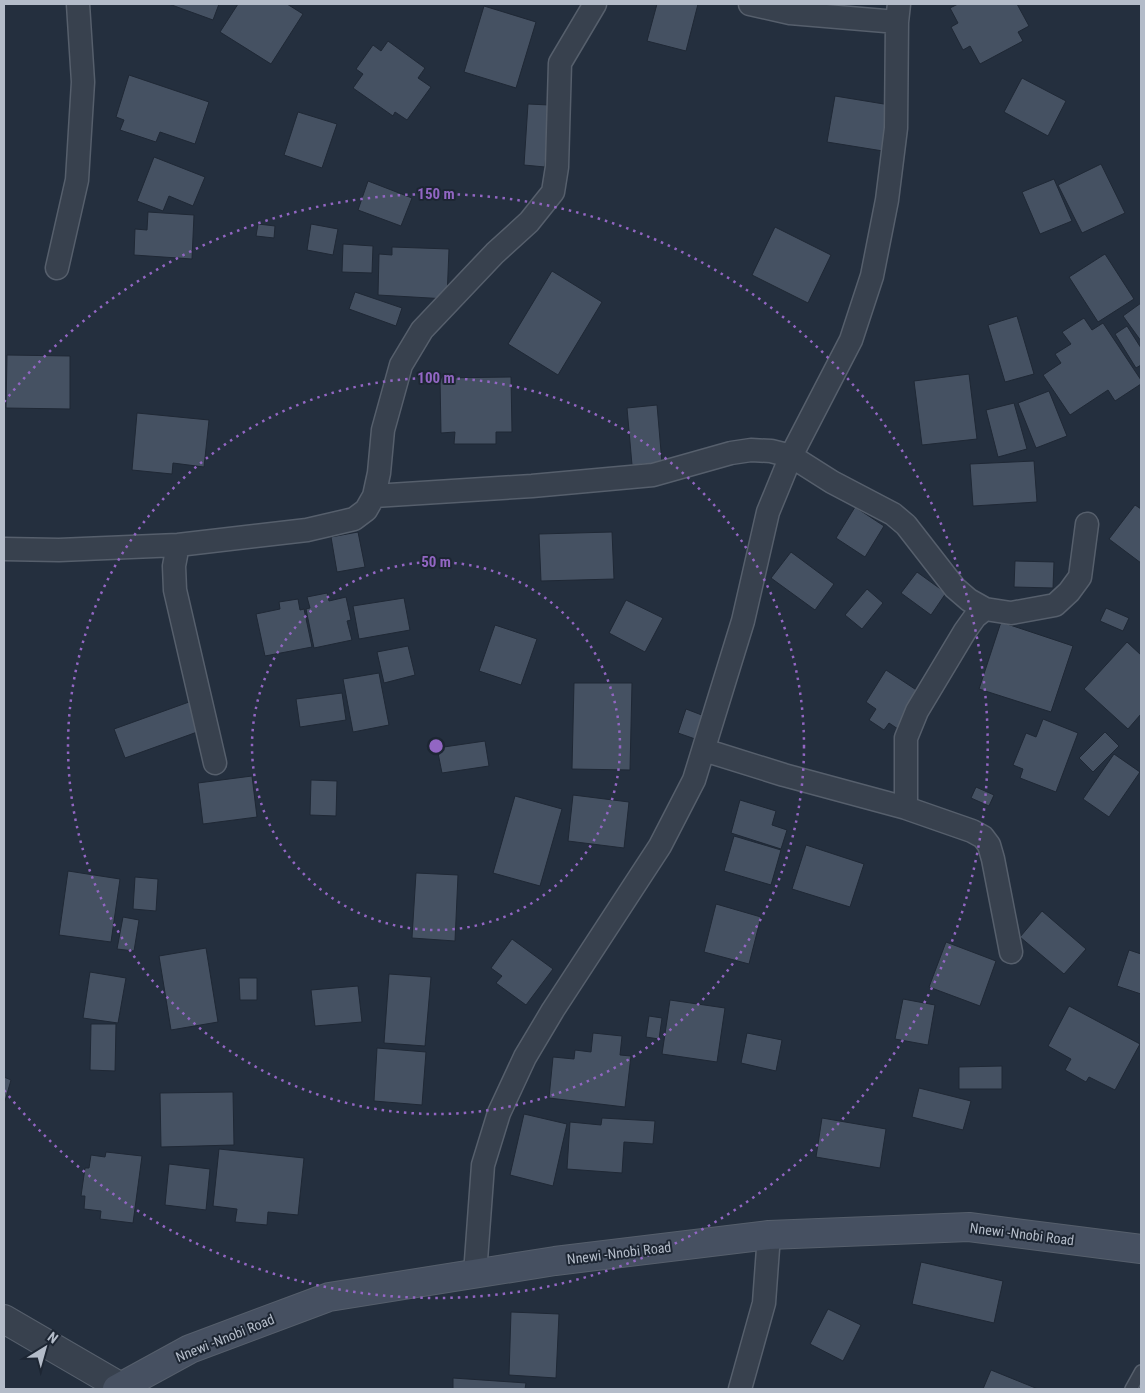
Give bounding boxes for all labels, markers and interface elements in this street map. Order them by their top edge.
text: 150 m [417,185,455,203]
text: 100 m [417,369,455,387]
text: 50 m [421,553,451,571]
centre of rings [427,737,445,755]
street label: Nnewi -Nnobi Road [969,1220,1075,1248]
street label: Nnewi -Nnobi Road [566,1239,672,1267]
street label: Nnewi -Nnobi Road [173,1311,277,1365]
north arrow [20,1323,70,1373]
text: N [45,1329,61,1347]

